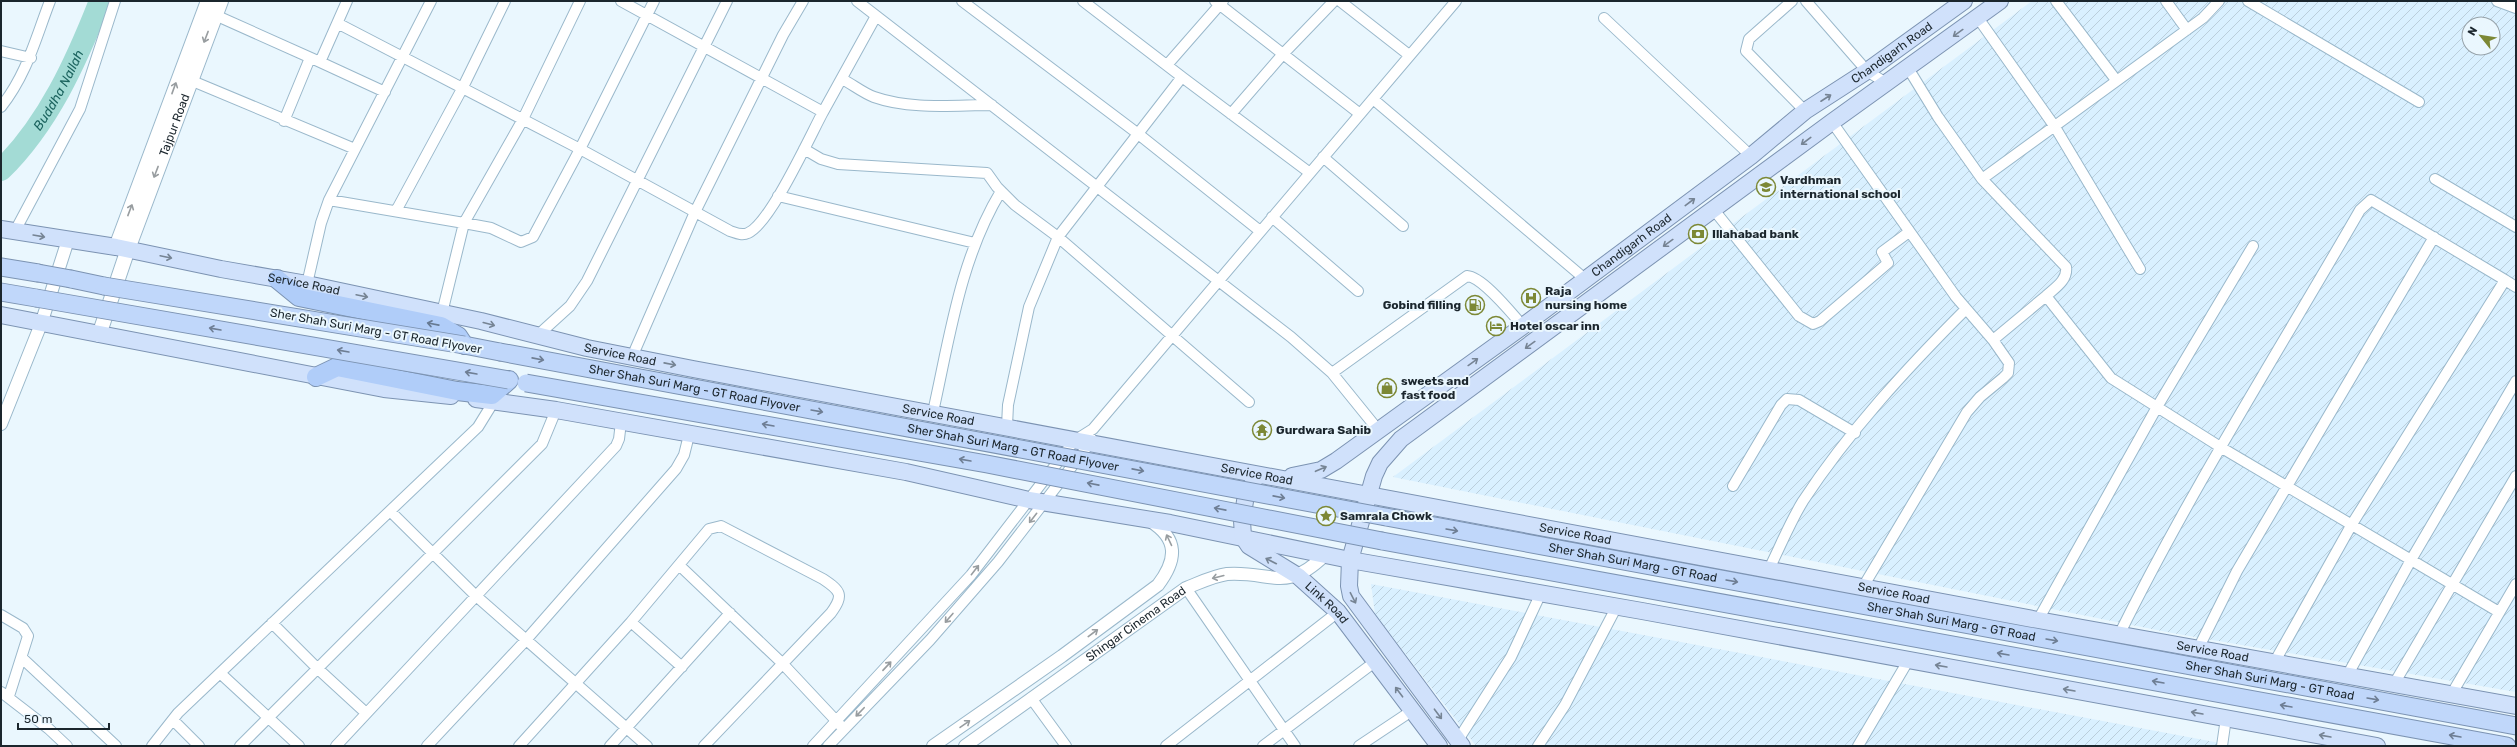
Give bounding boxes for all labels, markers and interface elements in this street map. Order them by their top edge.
north arrow [2461,16,2501,56]
street label: Chandigarh Road [1849,19,1935,86]
text: N [2465,25,2480,38]
one-way arrow [1952,29,1963,37]
one-way arrow [202,30,210,42]
water label: Buddha Nallah [30,47,86,133]
one-way arrow [171,83,179,95]
street label: Tajpur Road [156,92,193,158]
one-way arrow [1821,93,1832,102]
one-way arrow [1801,137,1812,145]
one-way arrow [152,166,160,178]
place label: Vardhman international school [1780,173,1901,201]
school or university icon: Vardhman international school [1755,176,1777,198]
one-way arrow [1684,198,1695,206]
one-way arrow [126,205,134,217]
street label: Chandigarh Road [1589,211,1674,280]
bank icon: Illahabad bank [1687,223,1709,245]
place label: Illahabad bank [1712,227,1799,241]
one-way arrow [32,232,45,240]
one-way arrow [1663,239,1674,247]
one-way arrow [159,254,172,262]
street label: Service Road [267,270,341,298]
place label: Raja nursing home [1545,284,1627,312]
hospital icon: Raja nursing home [1520,287,1542,309]
one-way arrow [355,293,368,301]
fuel station icon: Gobind filling [1464,294,1486,316]
place label: Gobind filling [1383,298,1461,312]
street label: Sher Shah Suri Marg - GT Road Flyover [269,305,483,357]
hotel icon: Hotel oscar inn [1485,315,1507,337]
place label: Hotel oscar inn [1510,319,1600,333]
one-way arrow [427,320,440,328]
one-way arrow [482,320,495,328]
one-way arrow [209,324,222,332]
street label: Service Road [583,341,657,369]
one-way arrow [1524,341,1535,349]
one-way arrow [337,347,350,355]
one-way arrow [531,356,544,364]
one-way arrow [1467,358,1478,367]
one-way arrow [663,361,676,369]
street label: Sher Shah Suri Marg - GT Road Flyover [588,362,802,415]
one-way arrow [465,369,478,377]
place label: sweets and fast food [1401,374,1469,402]
shop icon: sweets and fast food [1376,377,1398,399]
street label: Service Road [901,401,976,428]
one-way arrow [810,407,823,415]
temple icon: Gurdwara Sahib [1251,419,1273,441]
one-way arrow [762,421,775,429]
street label: Sher Shah Suri Marg - GT Road Flyover [906,421,1121,474]
place label: Gurdwara Sahib [1276,423,1371,437]
one-way arrow [959,456,972,464]
street label: Service Road [1220,461,1294,488]
one-way arrow [1314,465,1326,472]
one-way arrow [1131,467,1144,475]
one-way arrow [1087,480,1100,488]
one-way arrow [1272,493,1285,501]
one-way arrow [1214,505,1227,513]
place icon: Samrala Chowk [1315,505,1337,527]
place label: Samrala Chowk [1340,509,1432,523]
one-way arrow [1028,512,1037,523]
street label: Service Road [1538,520,1613,547]
one-way arrow [1445,526,1458,534]
one-way arrow [1165,534,1172,546]
street label: Sher Shah Suri Marg - GT Road [1547,540,1718,585]
one-way arrow [1265,557,1277,564]
one-way arrow [970,565,979,576]
one-way arrow [1211,573,1224,581]
one-way arrow [1725,577,1738,585]
street label: Link Road [1302,579,1351,626]
street label: Service Road [1857,580,1931,607]
street label: Shingar Cinema Road [1083,583,1189,664]
one-way arrow [1350,592,1358,604]
street label: Sher Shah Suri Marg - GT Road [1866,599,2037,644]
one-way arrow [945,612,954,623]
one-way arrow [1088,628,1099,637]
one-way arrow [2045,636,2058,644]
street label: Service Road [2175,638,2250,665]
one-way arrow [1996,650,2009,658]
street label: Sher Shah Suri Marg - GT Road [2185,658,2355,703]
one-way arrow [882,661,892,671]
one-way arrow [1935,662,1948,670]
one-way arrow [2152,678,2165,686]
one-way arrow [2063,685,2076,693]
one-way arrow [1395,687,1404,698]
one-way arrow [2366,696,2379,704]
one-way arrow [2280,701,2293,709]
scale bar [18,705,109,731]
one-way arrow [855,707,865,717]
one-way arrow [1434,709,1443,720]
one-way arrow [2191,709,2204,717]
text: 50 m [24,712,52,726]
one-way arrow [960,720,971,728]
one-way arrow [2319,732,2332,740]
one-way arrow [2449,732,2462,740]

